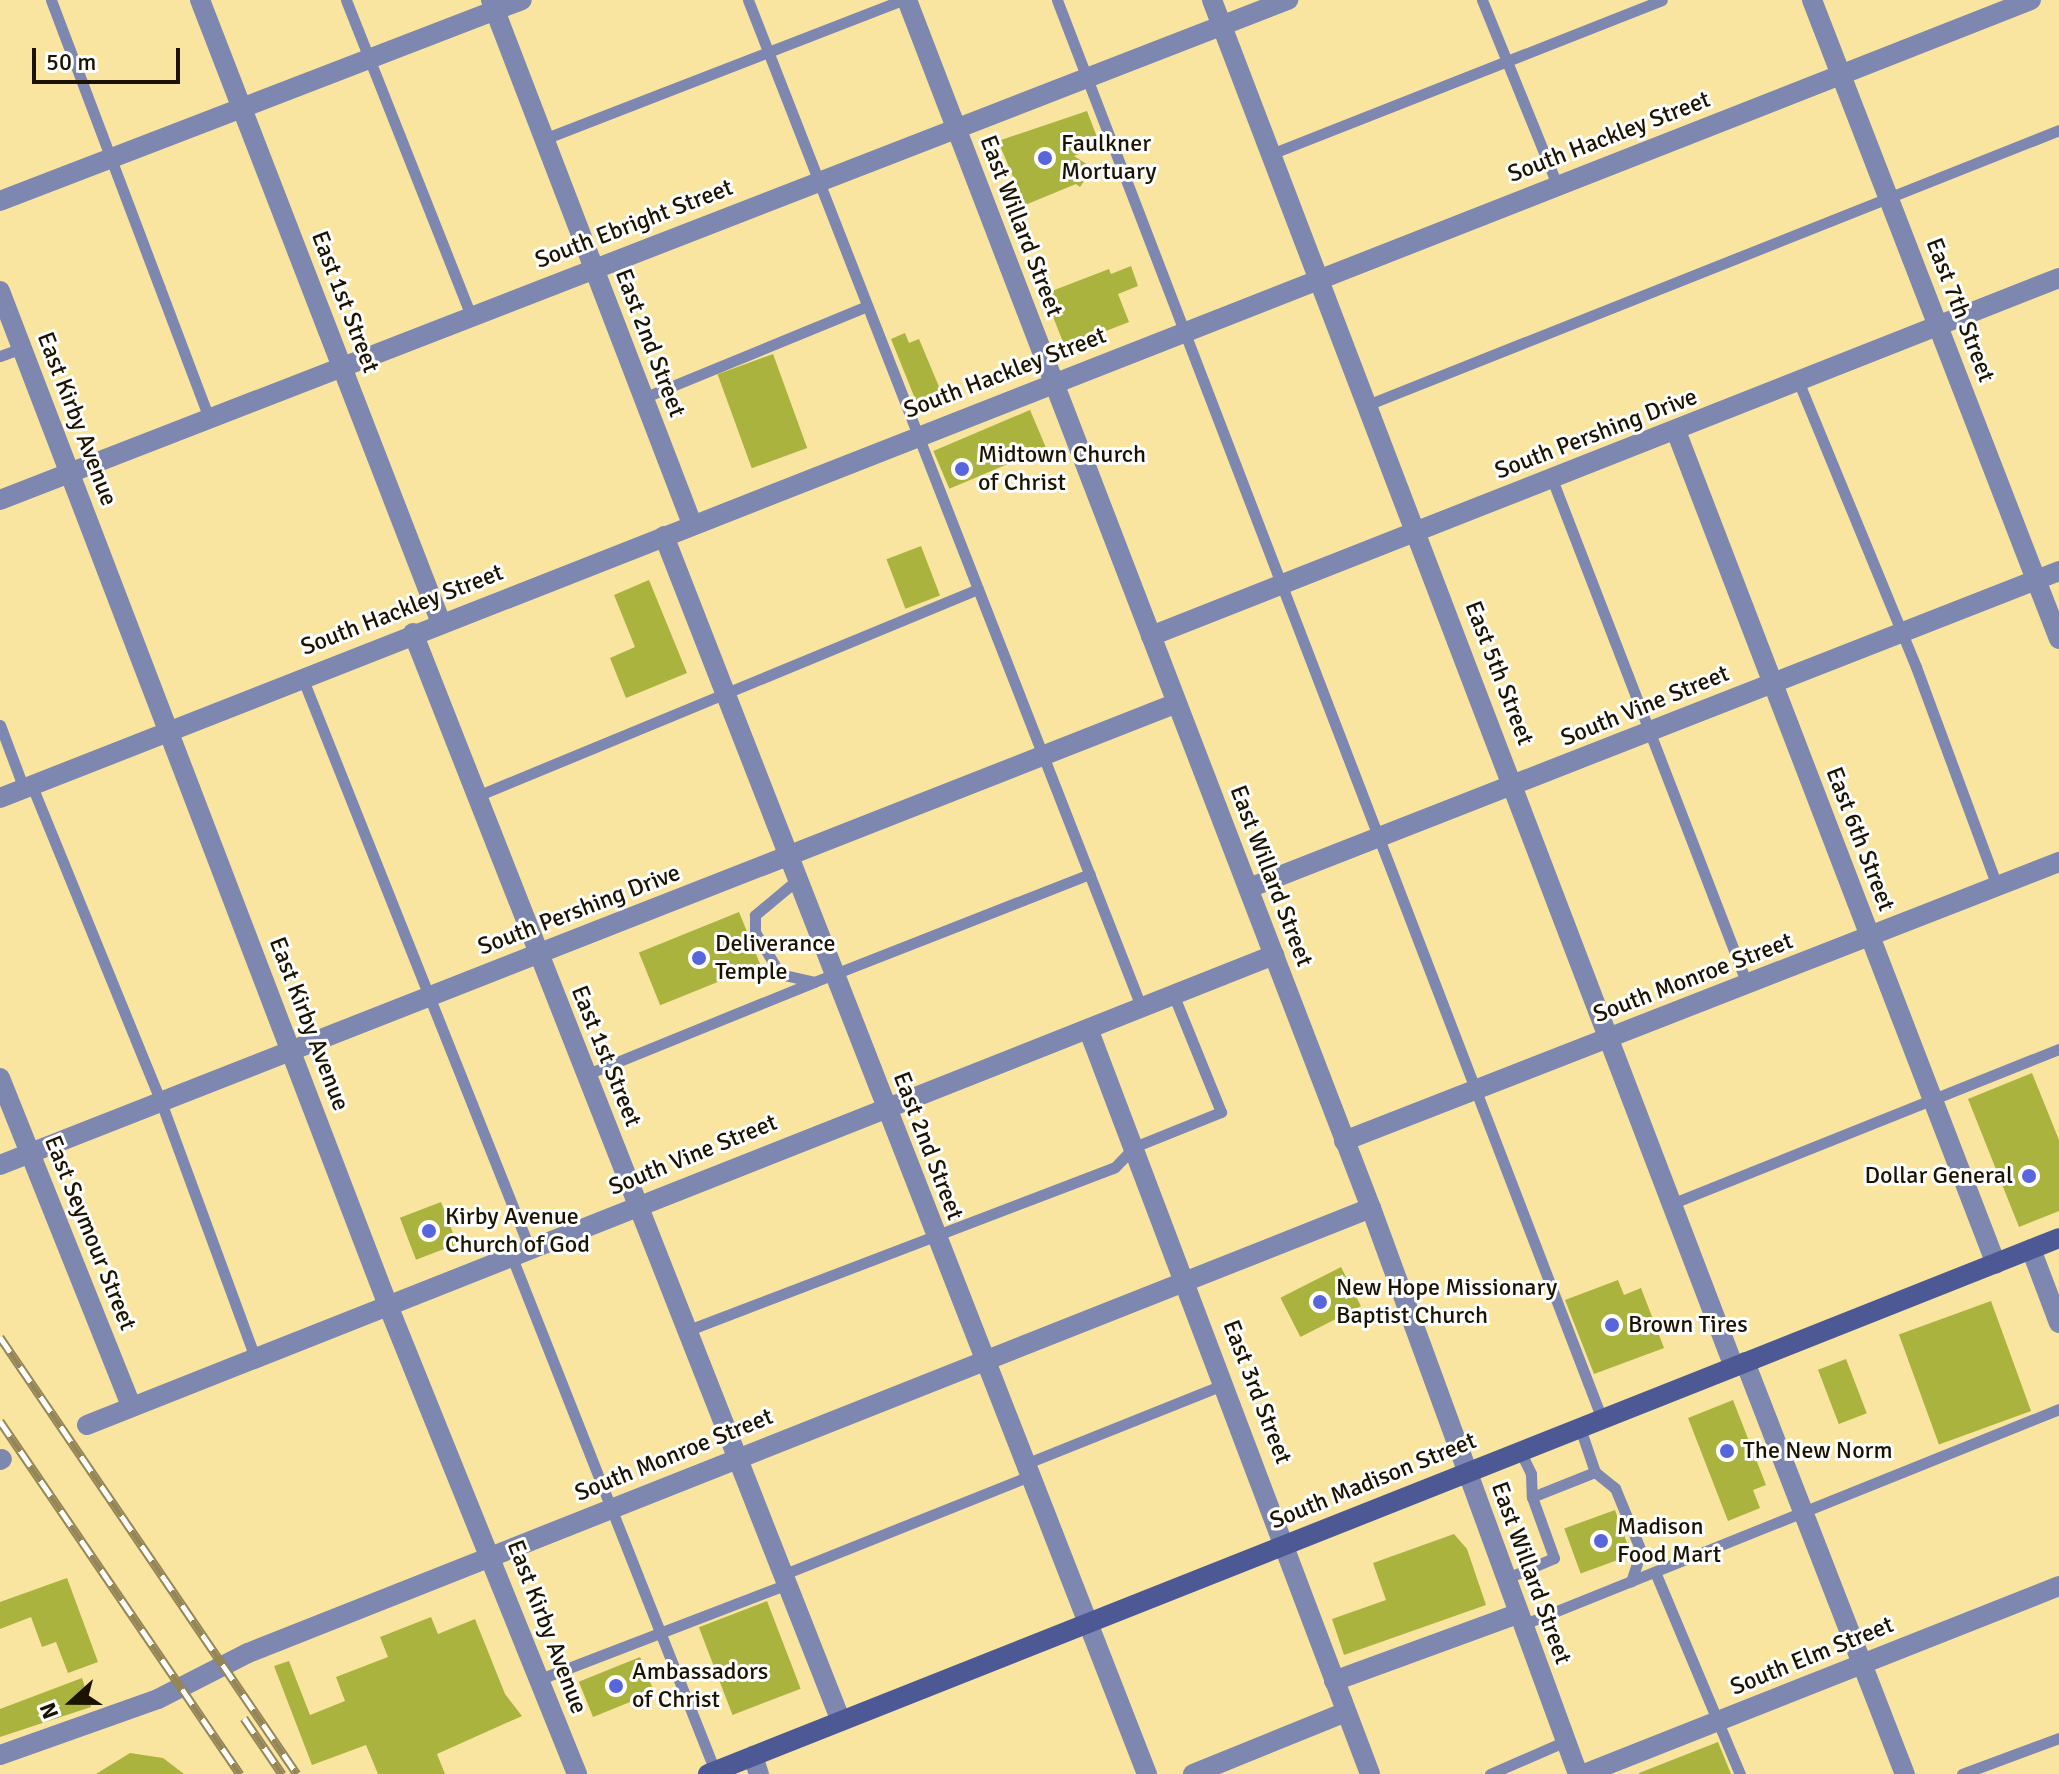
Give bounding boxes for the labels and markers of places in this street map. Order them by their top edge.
place label: Faulkner Mortuary [1061,130,1157,186]
marker: Faulkner Mortuary [1036,149,1054,167]
place label: Midtown Church of Christ [978,441,1146,497]
marker: Midtown Church of Christ [953,460,971,478]
place label: Deliverance Temple [715,930,835,986]
marker: Deliverance Temple [690,949,708,967]
place label: Dollar General [1864,1162,2013,1190]
marker: Dollar General [2020,1167,2038,1185]
place label: Kirby Avenue Church of God [445,1203,590,1259]
marker: Kirby Avenue Church of God [420,1222,438,1240]
place label: New Hope Missionary Baptist Church [1336,1274,1557,1330]
marker: New Hope Missionary Baptist Church [1311,1293,1329,1311]
place label: Brown Tires [1628,1311,1748,1339]
marker: Brown Tires [1603,1316,1621,1334]
place label: The New Norm [1743,1437,1893,1465]
marker: The New Norm [1718,1442,1736,1460]
place label: Madison Food Mart [1617,1513,1721,1569]
marker: Madison Food Mart [1592,1532,1610,1550]
place label: Ambassadors of Christ [632,1658,768,1714]
marker: Ambassadors of Christ [607,1677,625,1695]

